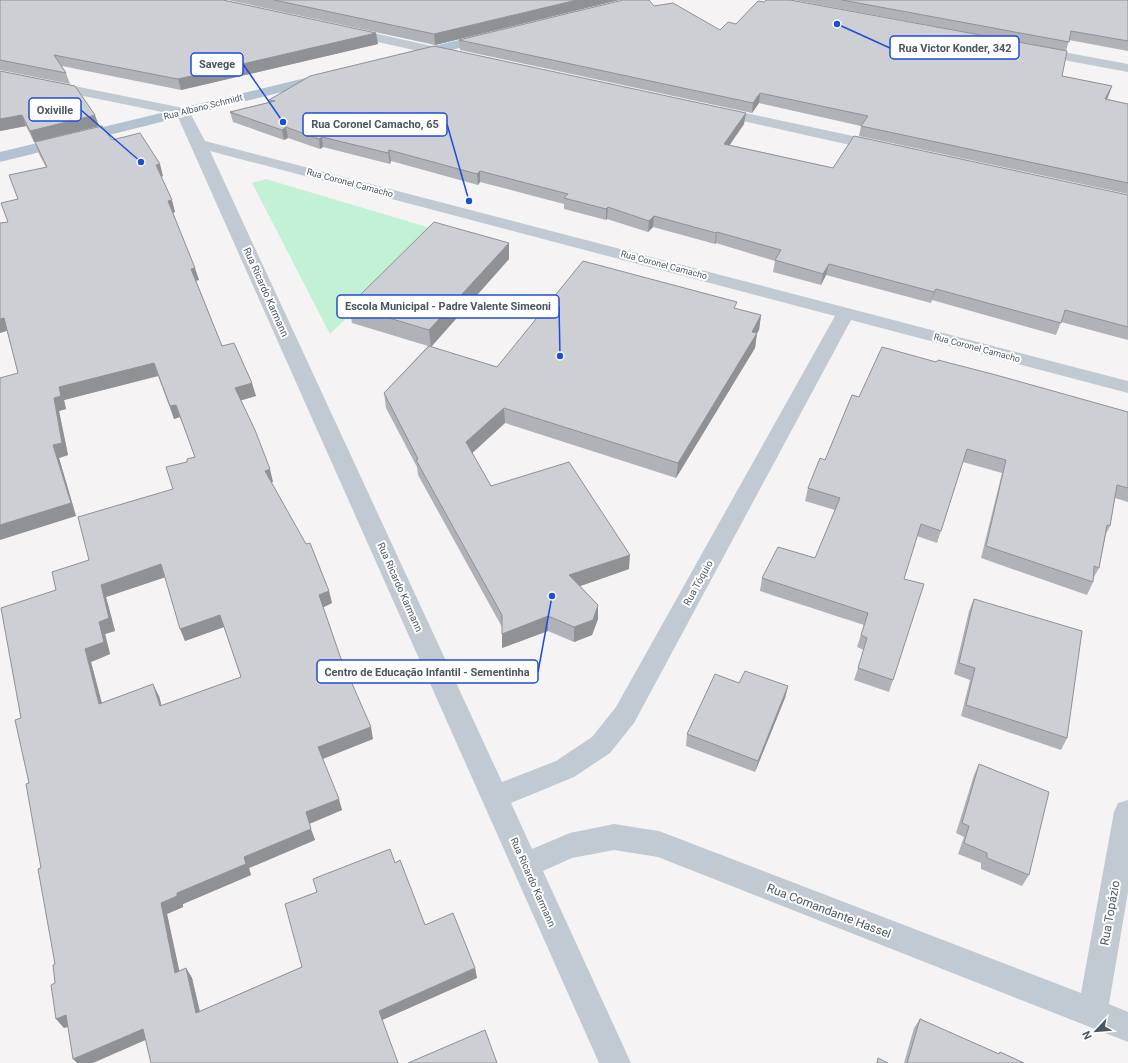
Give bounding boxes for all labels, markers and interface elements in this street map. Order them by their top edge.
callout: Rua Victor Konder, 342 [890,36,1019,59]
text: Rua Victor Konder, 342 [898,42,1012,55]
callout: Savege [191,53,243,76]
text: Savege [199,58,235,71]
street label: Rua Albano Schmidt [162,92,244,122]
callout: Oxiville [29,98,81,121]
text: Oxiville [37,104,73,117]
callout: Rua Coronel Camacho, 65 [303,113,447,136]
text: Rua Coronel Camacho, 65 [311,118,439,131]
street label: Rua Coronel Camacho [306,167,394,199]
street label: Rua Ricardo Karmann [241,246,291,338]
street label: Rua Coronel Camacho [620,249,708,281]
callout: Escola Municipal - Padre Valente Simeoni [337,295,559,318]
text: Escola Municipal - Padre Valente Simeoni [345,300,551,313]
street label: Rua Coronel Camacho [933,332,1021,364]
street label: Rua Ricardo Karmann [375,541,425,633]
street label: Rua Tóquio [681,558,715,607]
callout: Centro de Educação Infantil - Sementinha [317,660,538,683]
text: Centro de Educação Infantil - Sementinha [324,666,530,679]
street label: Rua Ricardo Karmann [508,836,558,928]
street label: Rua Topázio [1097,879,1123,947]
street label: Rua Comandante Hassel [765,881,893,941]
north arrow [1076,1011,1116,1051]
text: N [1080,1029,1095,1042]

